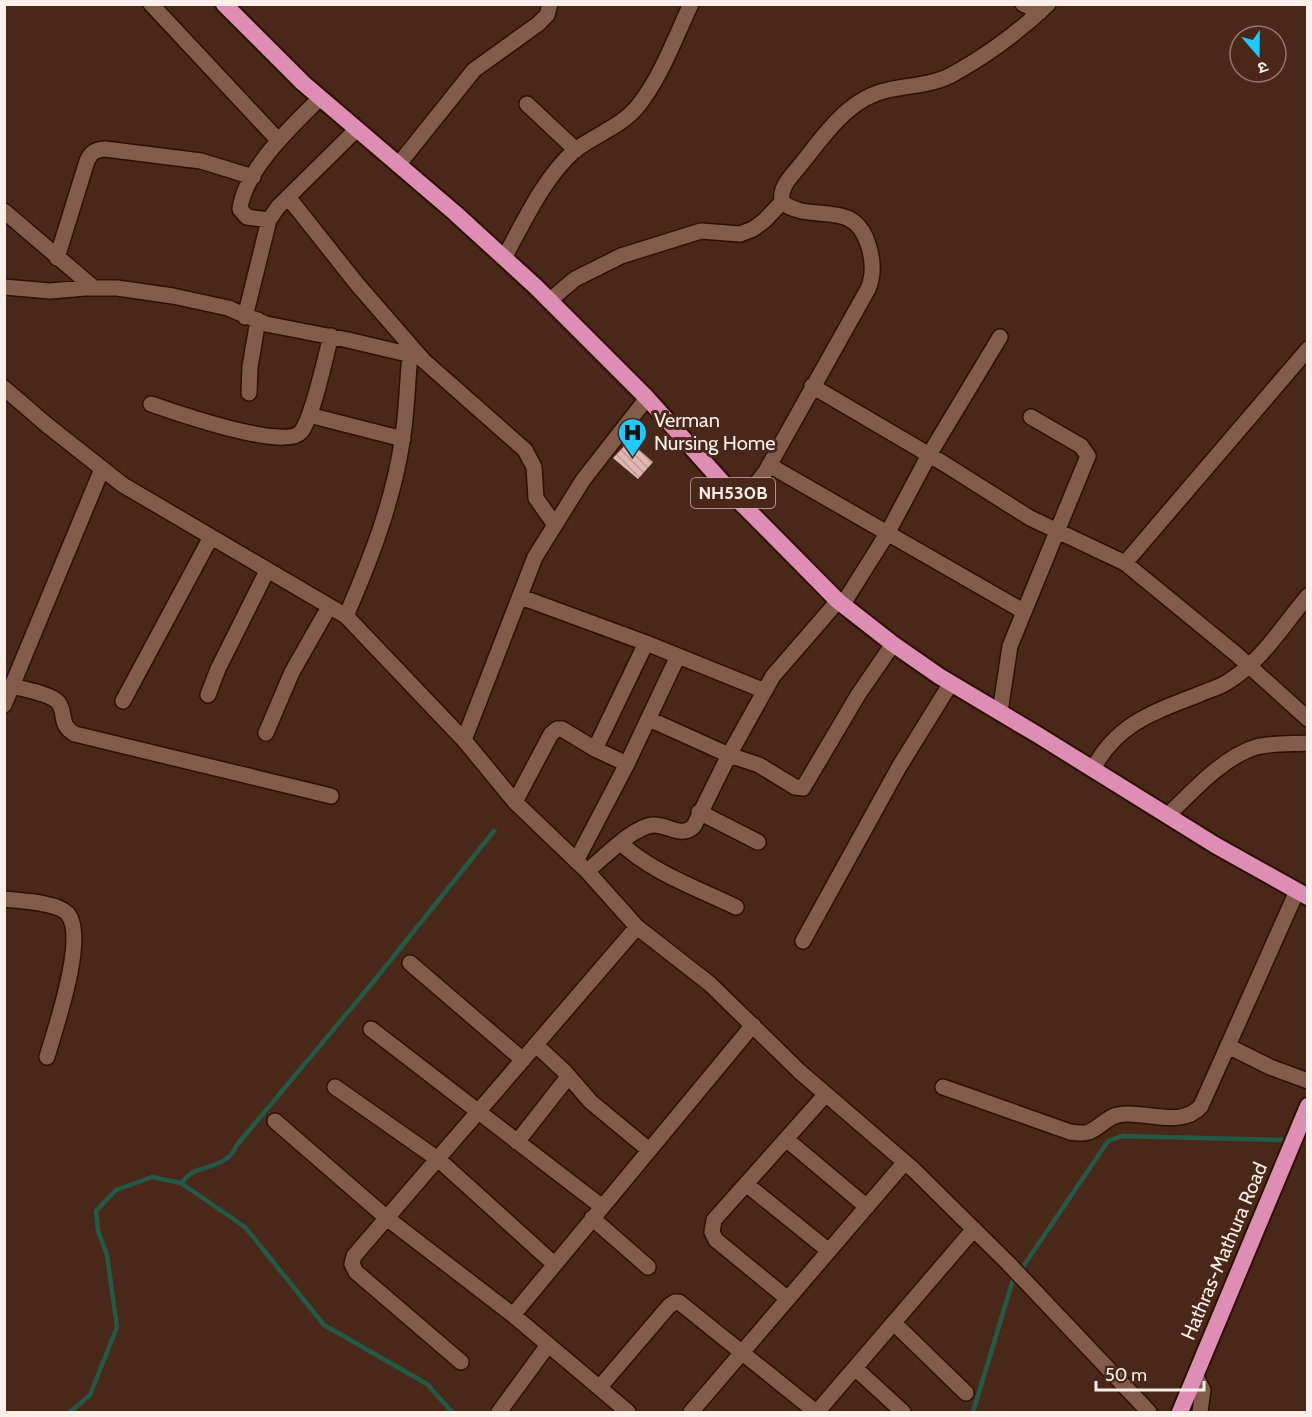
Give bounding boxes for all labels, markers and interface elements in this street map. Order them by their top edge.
north arrow [1228,24,1288,84]
text: उ [1255,57,1271,78]
place label: Verman Nursing Home [654,408,775,455]
hospital icon: Verman Nursing Home [617,416,649,458]
road number: NH530B [691,478,775,508]
street label: Hathras-Mathura Road [1176,1159,1272,1343]
scale bar [1096,1354,1204,1392]
text: 50 m [1105,1364,1147,1386]

